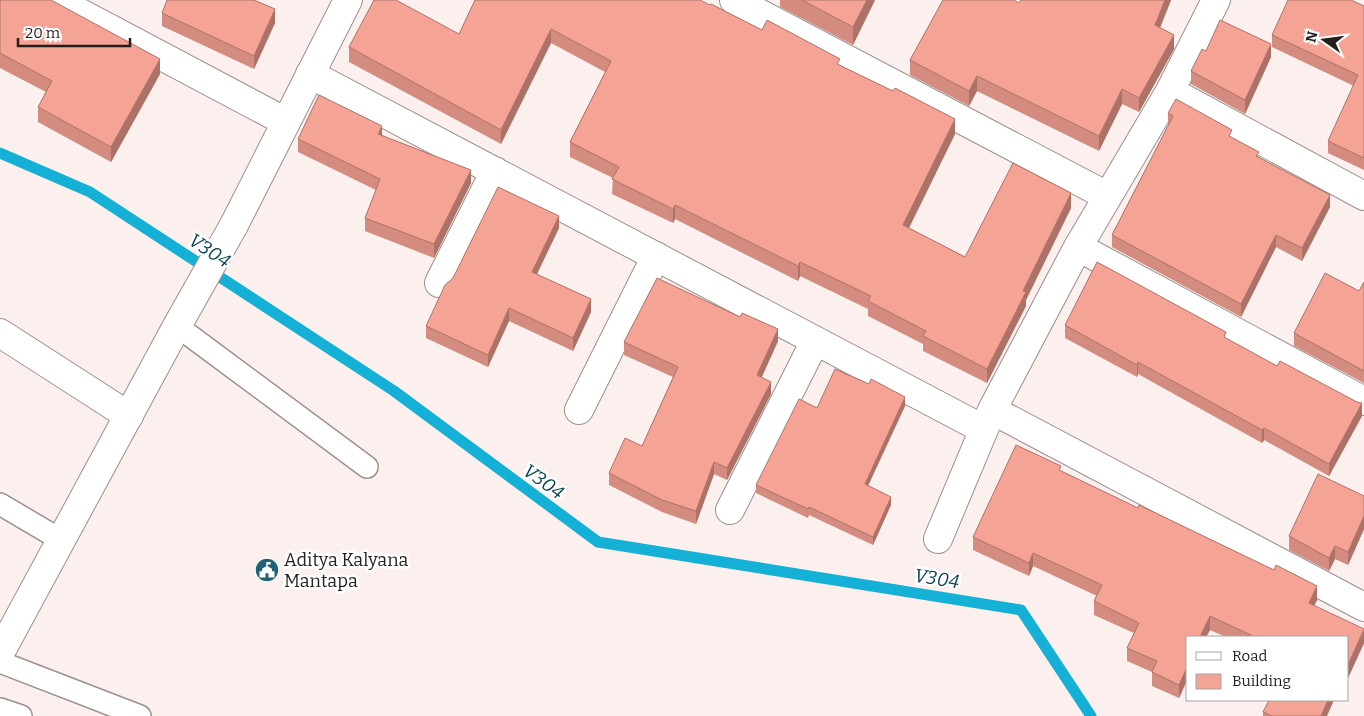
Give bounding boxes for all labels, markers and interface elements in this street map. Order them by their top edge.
scale bar [18,15,130,47]
north arrow [1299,15,1349,65]
text: 20 m [25,24,61,42]
text: N [1302,29,1321,44]
water label: V304 [185,228,235,273]
water label: V304 [519,459,569,504]
place label: Aditya Kalyana Mantapa [284,549,409,592]
public building icon: Aditya Kalyana Mantapa [254,557,280,583]
water label: V304 [913,564,961,593]
legend [1186,636,1349,701]
text: Road [1232,647,1267,665]
text: Building [1232,672,1291,690]

